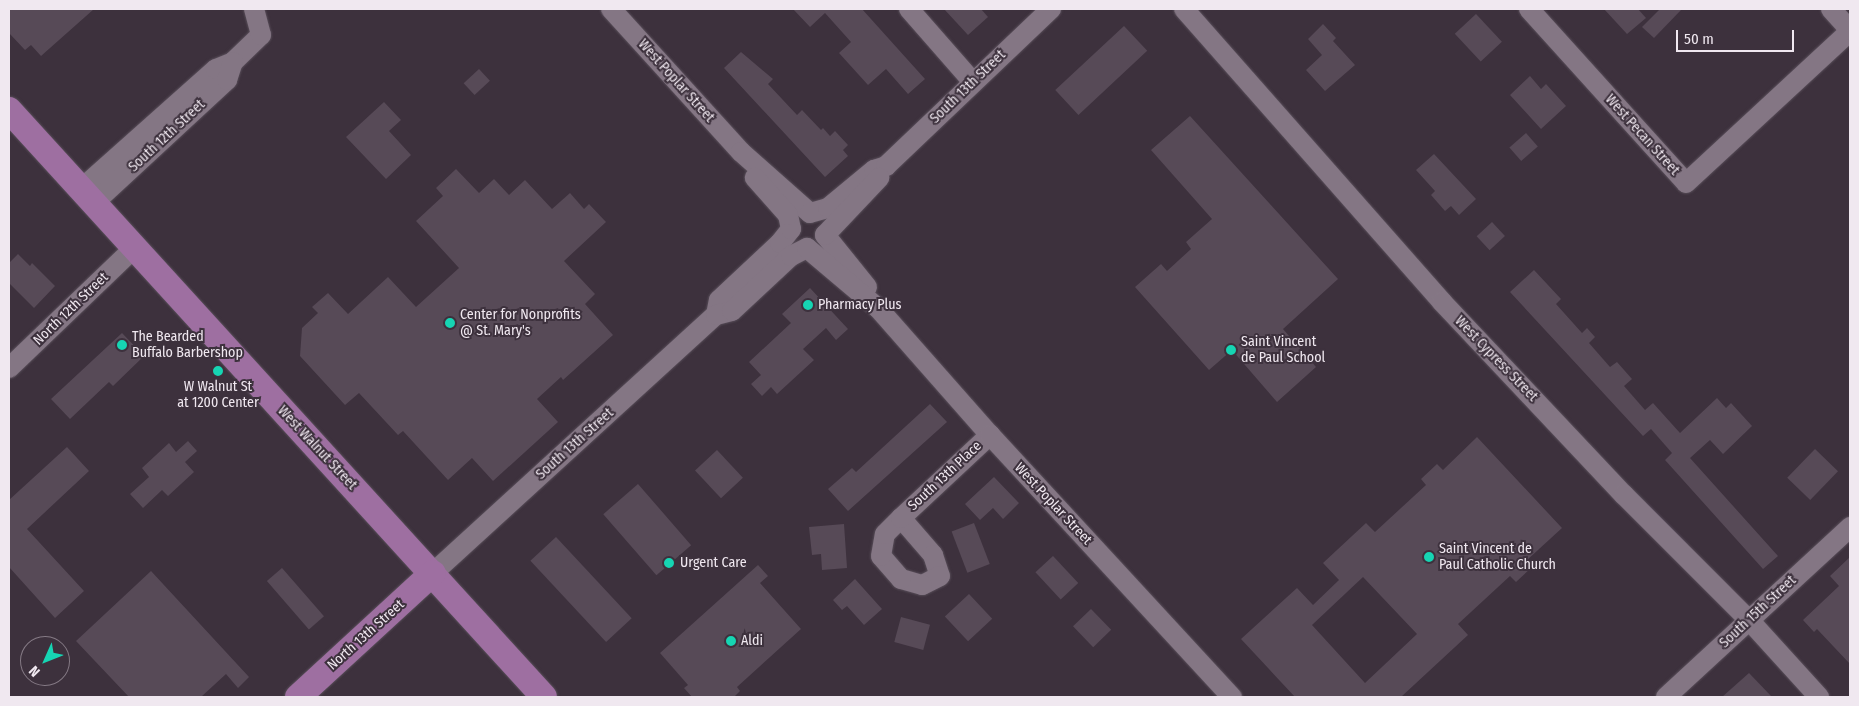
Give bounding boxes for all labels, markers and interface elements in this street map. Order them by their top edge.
scale bar [1679,20,1796,52]
text: 50 m [1684,30,1714,48]
street label: West Poplar Street [634,36,718,126]
street label: South 13th Street [927,47,1009,127]
street label: West Pecan Street [1601,91,1683,179]
street label: South 12th Street [125,96,209,176]
street label: North 12th Street [30,269,112,349]
place label: Pharmacy Plus [818,297,901,313]
marker: Pharmacy Plus [802,299,814,311]
place label: Center for Nonprofits @ St. Mary's [460,307,581,340]
street label: West Cypress Street [1451,313,1541,405]
marker: Center for Nonprofits @ St. Mary's [444,317,456,329]
place label: The Bearded Buffalo Barbershop [132,329,243,362]
place label: Saint Vincent de Paul School [1241,334,1325,367]
marker: The Bearded Buffalo Barbershop [116,339,128,351]
marker: Saint Vincent de Paul School [1225,344,1237,356]
marker: W Walnut St at 1200 Center [212,365,224,377]
place label: W Walnut St at 1200 Center [177,379,259,412]
street label: West Walnut Street [274,403,360,493]
street label: South 13th Street [533,405,617,483]
street label: South 13th Place [905,438,985,514]
street label: West Poplar Street [1011,460,1095,548]
place label: Saint Vincent de Paul Catholic Church [1439,541,1556,574]
marker: Saint Vincent de Paul Catholic Church [1423,551,1435,563]
place label: Urgent Care [680,555,747,571]
marker: Urgent Care [662,556,676,570]
street label: South 15th Street [1716,572,1800,652]
street label: North 13th Street [324,596,408,674]
place label: Aldi [741,633,763,649]
marker: Aldi [725,635,737,647]
north arrow [20,636,70,686]
text: N [26,662,44,680]

